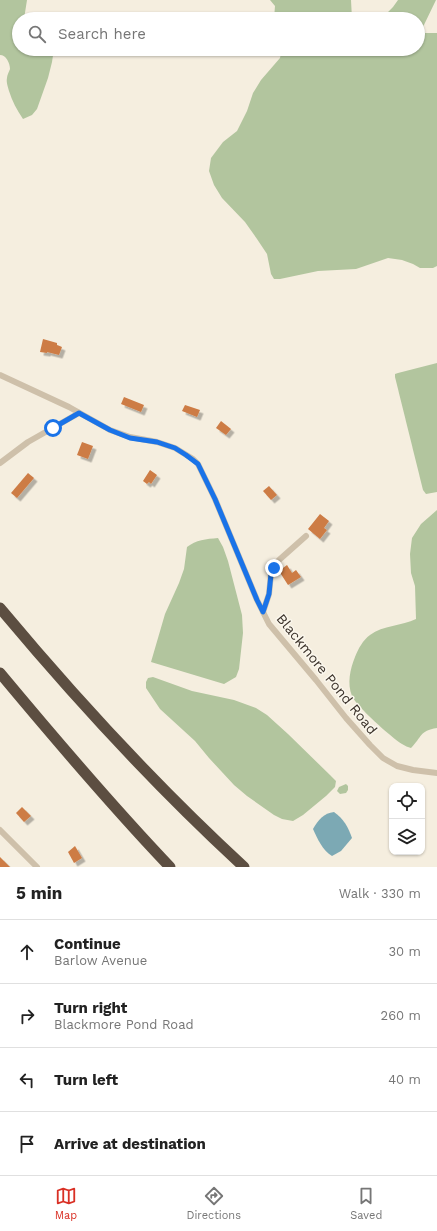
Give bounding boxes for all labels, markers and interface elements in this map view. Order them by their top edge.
search box [12,12,425,56]
icon: search [26,23,48,45]
text: Search here [58,25,146,43]
route start [44,419,62,437]
route end [265,559,283,577]
street label: Blackmore Pond Road [273,611,381,737]
map controls [389,783,425,855]
button: locate [389,783,425,819]
button: layers [389,819,425,855]
text: 5 min [16,883,62,903]
text: Walk · 330 m [339,886,421,901]
text: Continue [54,935,121,953]
icon: ahead [16,941,38,963]
text: 30 m [389,944,421,959]
text: Barlow Avenue [54,953,147,968]
text: Turn right [54,999,127,1017]
icon: right [16,1005,38,1027]
text: 260 m [381,1008,421,1023]
text: Blackmore Pond Road [54,1017,194,1032]
icon: left [16,1069,38,1091]
text: Turn left [54,1071,118,1089]
text: 40 m [388,1072,421,1087]
icon: arrive [16,1133,38,1155]
text: Arrive at destination [54,1135,206,1153]
tab: Map [55,1185,77,1222]
tab: Directions [187,1185,241,1222]
tab: Saved [350,1185,382,1222]

